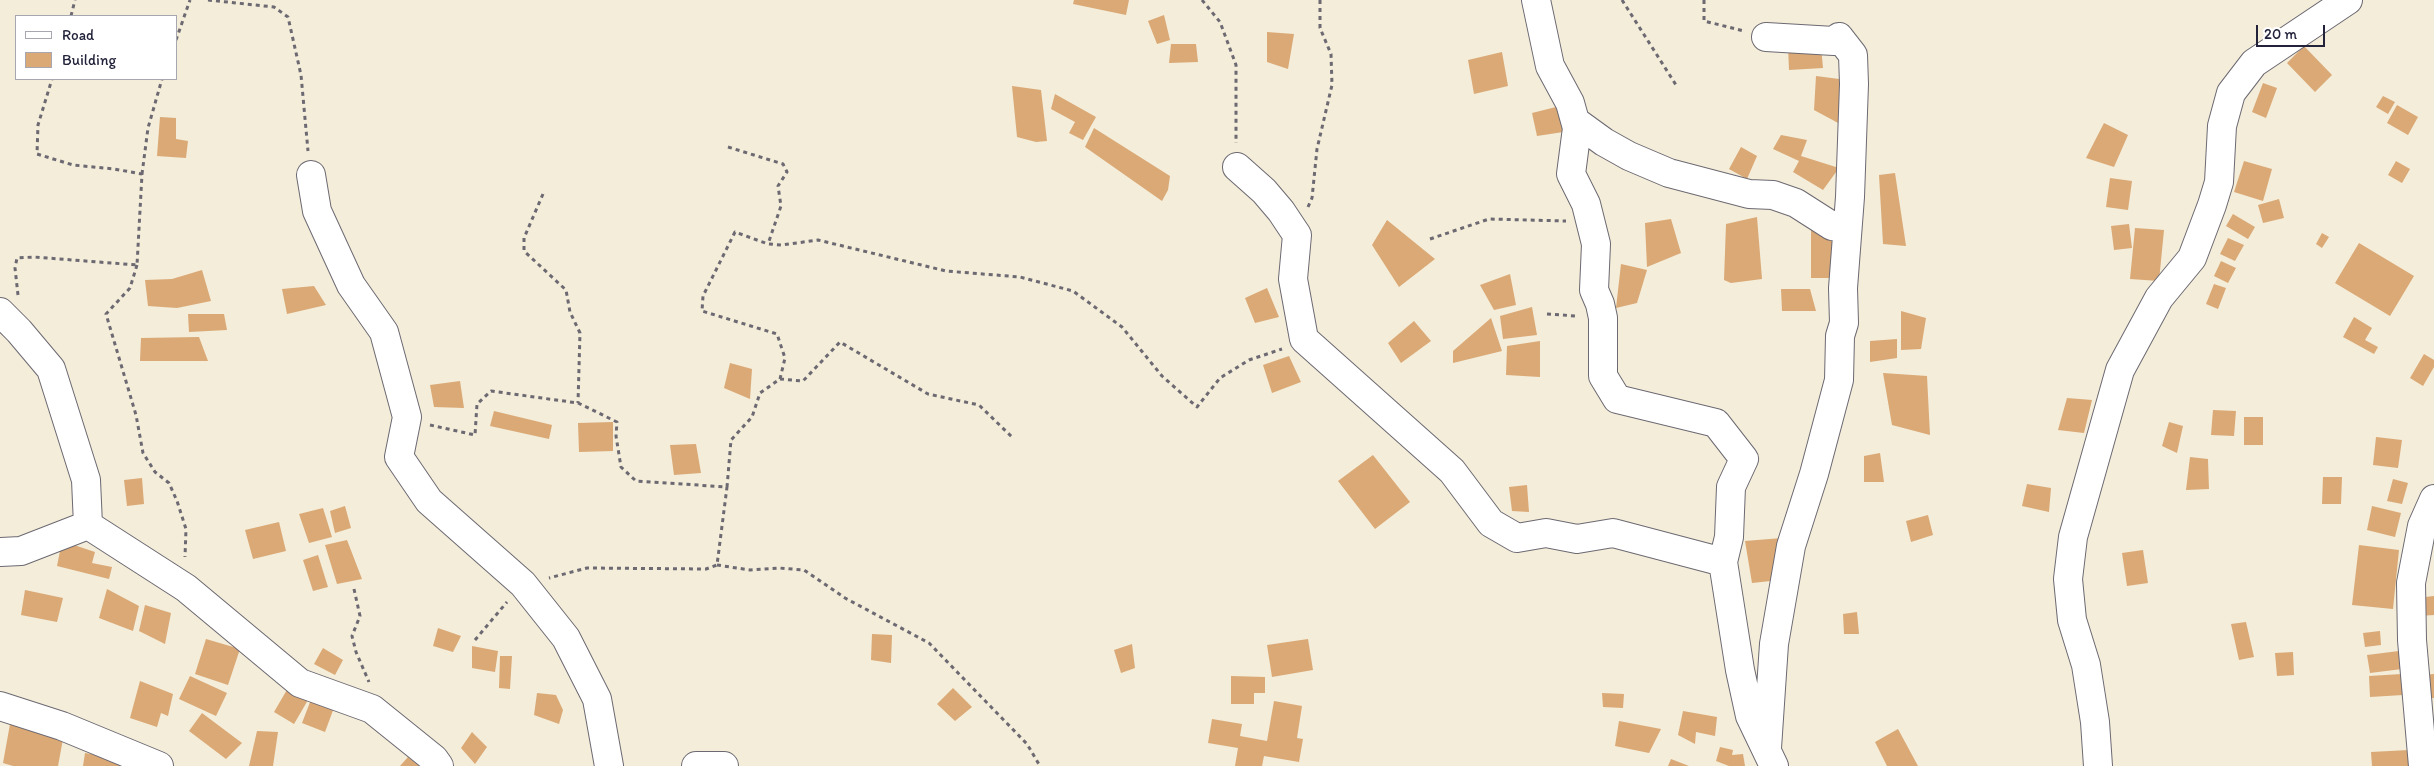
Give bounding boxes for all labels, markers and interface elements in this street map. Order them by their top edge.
legend [15,15,178,80]
scale bar [2259,15,2328,47]
text: 20 m [2264,25,2297,43]
text: Road [62,26,94,44]
text: Building [62,51,116,69]

